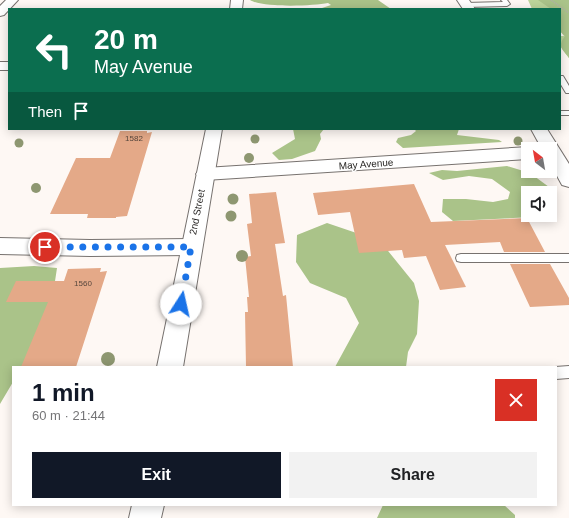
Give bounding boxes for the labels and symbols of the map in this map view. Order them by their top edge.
house number: 1582 [125,134,143,143]
north arrow [521,142,557,178]
street label: May Avenue [338,157,394,171]
street label: 2nd Street [187,188,207,236]
pin [28,230,62,264]
house number: 1560 [74,279,92,288]
position arrow [160,283,202,325]

